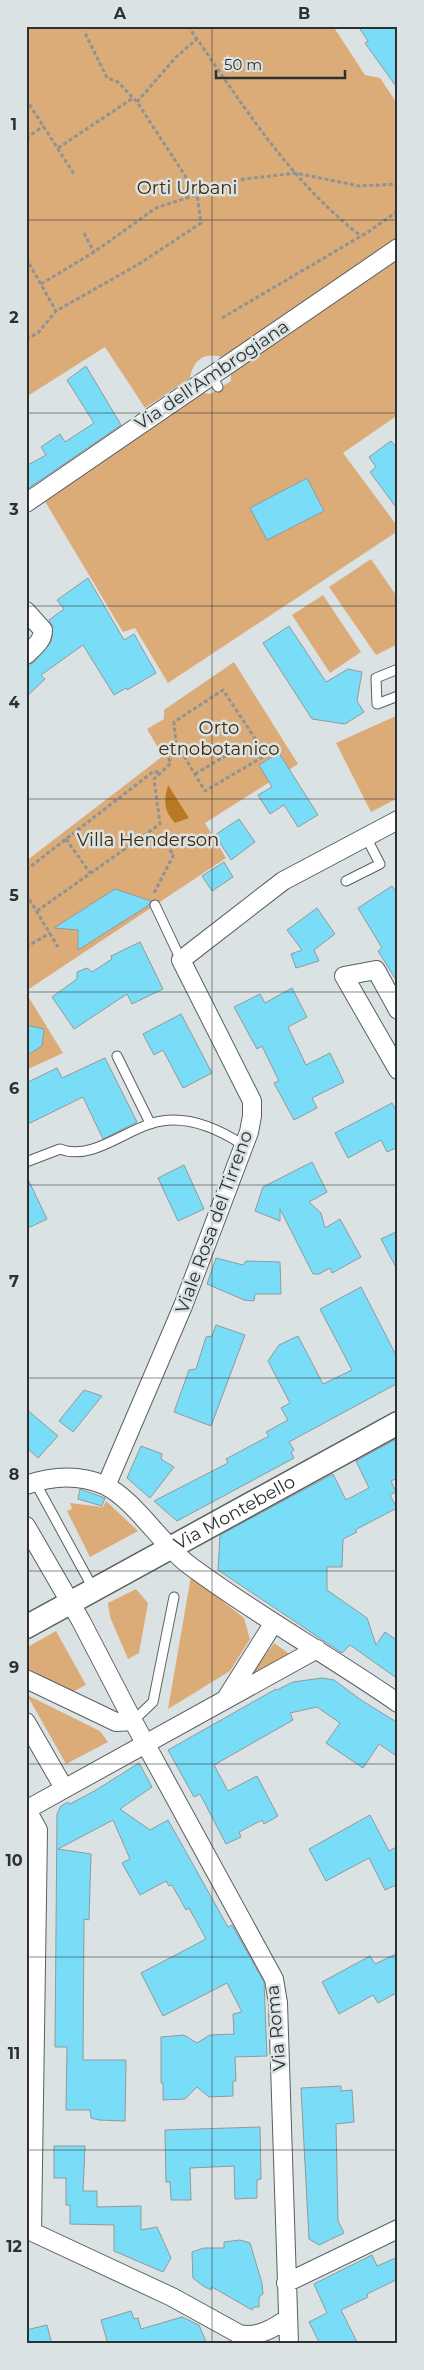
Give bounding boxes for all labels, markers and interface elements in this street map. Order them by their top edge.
text: A [113,4,127,23]
text: B [298,4,310,23]
scale bar [216,48,345,80]
text: 50 m [224,55,262,74]
text: 1 [11,115,17,134]
park label: Orti Urbani [137,177,237,199]
text: 2 [9,308,19,327]
street label: Via dell'Ambrogiana [131,315,293,435]
text: 3 [8,500,19,519]
text: 4 [8,693,20,712]
park label: Orto etnobotanico [159,717,279,760]
park label: Villa Henderson [77,829,219,851]
text: 5 [9,886,19,905]
text: 6 [9,1079,19,1098]
street label: Viale Rosa del Tirreno [171,1128,257,1316]
text: 7 [9,1272,19,1291]
text: 8 [9,1465,19,1484]
street label: Via Montebello [170,1470,299,1555]
text: 9 [9,1658,19,1677]
text: 10 [5,1851,23,1870]
street label: Via Roma [261,1984,291,2072]
text: 11 [8,2044,20,2063]
text: 12 [6,2237,22,2256]

